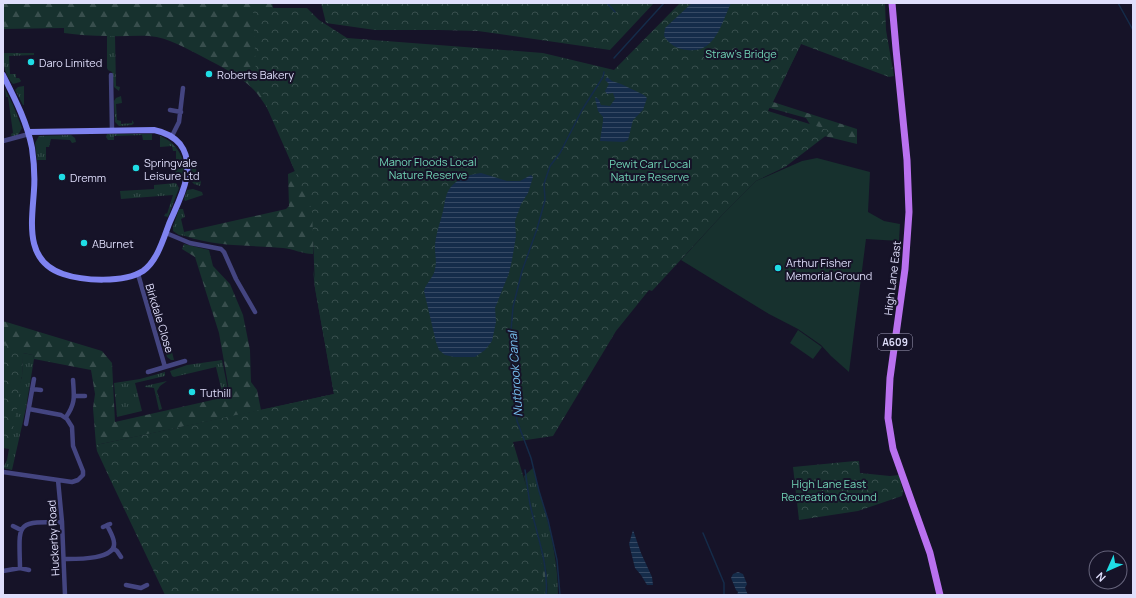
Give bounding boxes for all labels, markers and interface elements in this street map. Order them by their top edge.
park label: Straw's Bridge [705,46,777,61]
place label: Daro Limited [39,55,102,70]
marker: Daro Limited [26,57,36,67]
place label: Roberts Bakery [217,67,294,82]
marker: Roberts Bakery [204,69,214,79]
park label: Manor Floods Local Nature Reserve [380,154,477,182]
place label: Springvale Leisure Ltd [144,155,199,183]
park label: Pewit Carr Local Nature Reserve [609,156,691,184]
marker: Springvale Leisure Ltd [131,163,141,173]
place label: Dremm [70,170,106,185]
marker: Dremm [57,172,67,182]
place label: ABurnet [92,236,134,251]
marker: ABurnet [79,238,89,248]
street label: High Lane East [880,240,904,316]
place label: Arthur Fisher Memorial Ground [786,255,872,283]
marker: Arthur Fisher Memorial Ground [773,263,783,273]
street label: Birkdale Close [142,282,178,355]
water label: Nutbrook Canal [503,328,526,417]
road number: A609 [878,334,912,350]
place label: Tuthill [200,385,231,400]
marker: Tuthill [187,387,197,397]
park label: High Lane East Recreation Ground [781,476,877,504]
street label: Huckerby Road [44,500,62,576]
north arrow [1088,550,1128,590]
text: N [1092,569,1109,586]

